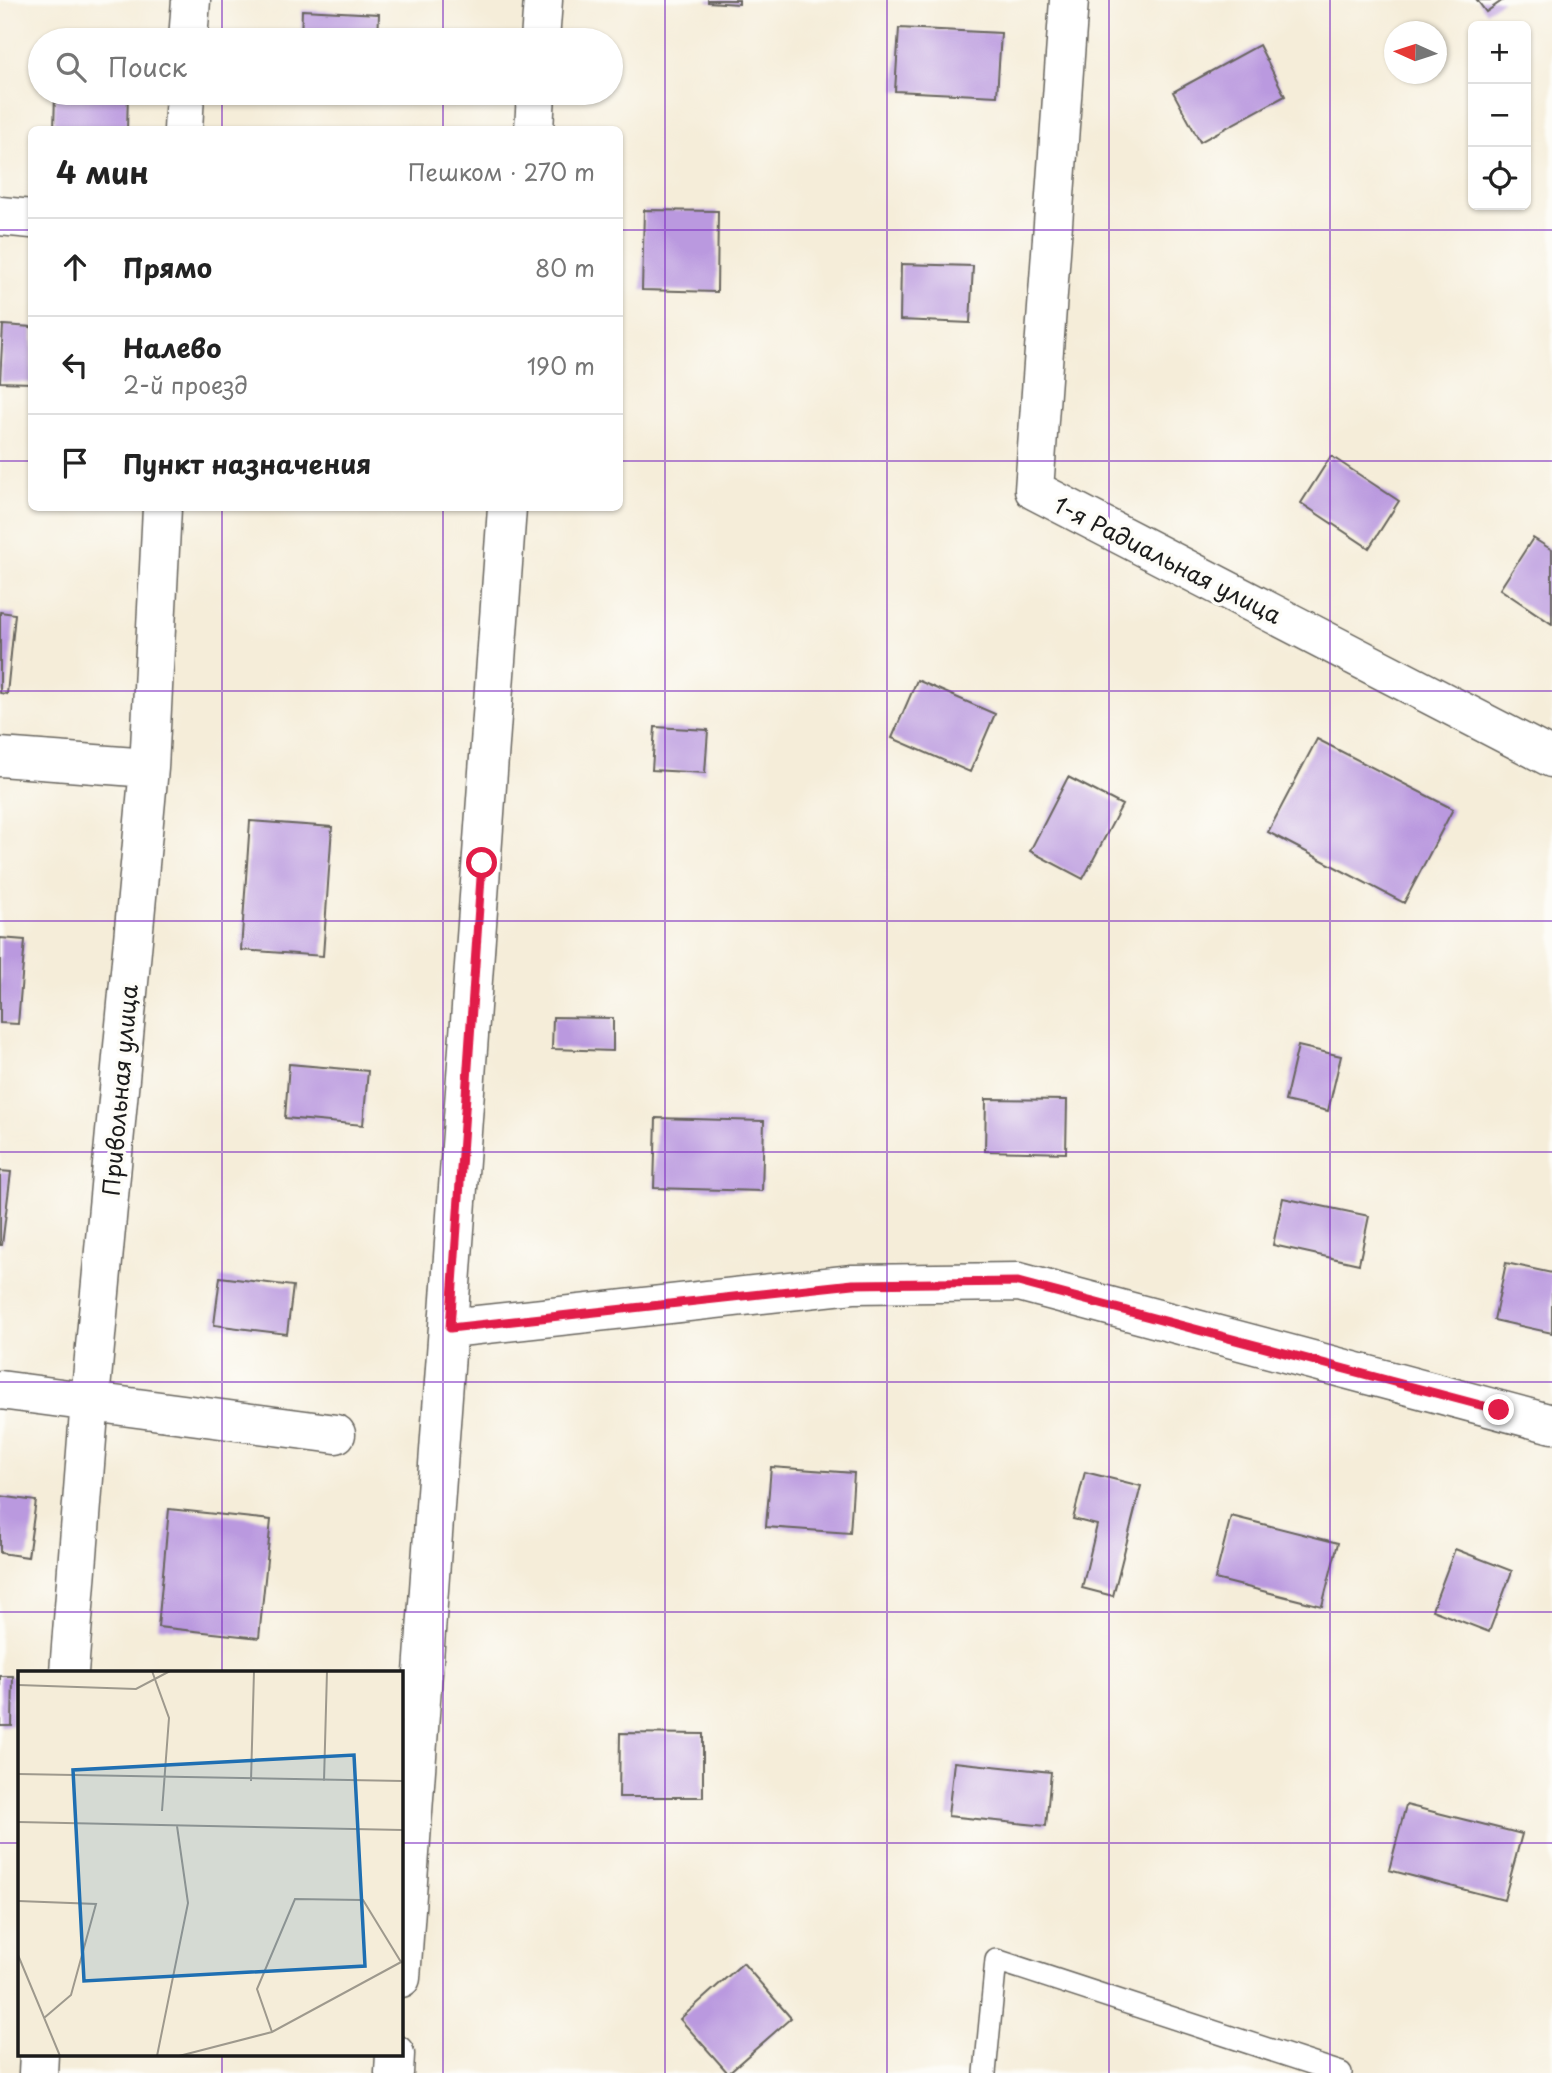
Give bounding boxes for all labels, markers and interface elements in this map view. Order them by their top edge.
north arrow [1384,21,1447,84]
map controls [1468,21,1531,210]
button: + [1468,21,1531,84]
search box [28,28,623,105]
text: Поиск [108,47,187,86]
icon: search [52,48,90,86]
button: − [1468,84,1531,147]
button: locate [1468,147,1531,210]
text: 4 мин [56,149,149,194]
text: Пешком · 270 m [408,154,595,189]
icon: ahead [56,248,94,286]
text: Прямо [123,248,212,287]
text: 80 m [535,250,595,285]
text: Налево [123,328,221,367]
icon: left [56,346,94,384]
text: 190 m [527,348,595,383]
text: 2-й проезд [123,367,248,402]
icon: arrive [56,444,94,482]
text: Пункт назначения [123,444,371,483]
street label: 1-я Радиальная улица [1048,486,1288,632]
route start [466,847,497,878]
street label: Привольная улица [92,982,146,1197]
route end [1483,1394,1514,1425]
inset map [18,1671,402,2056]

